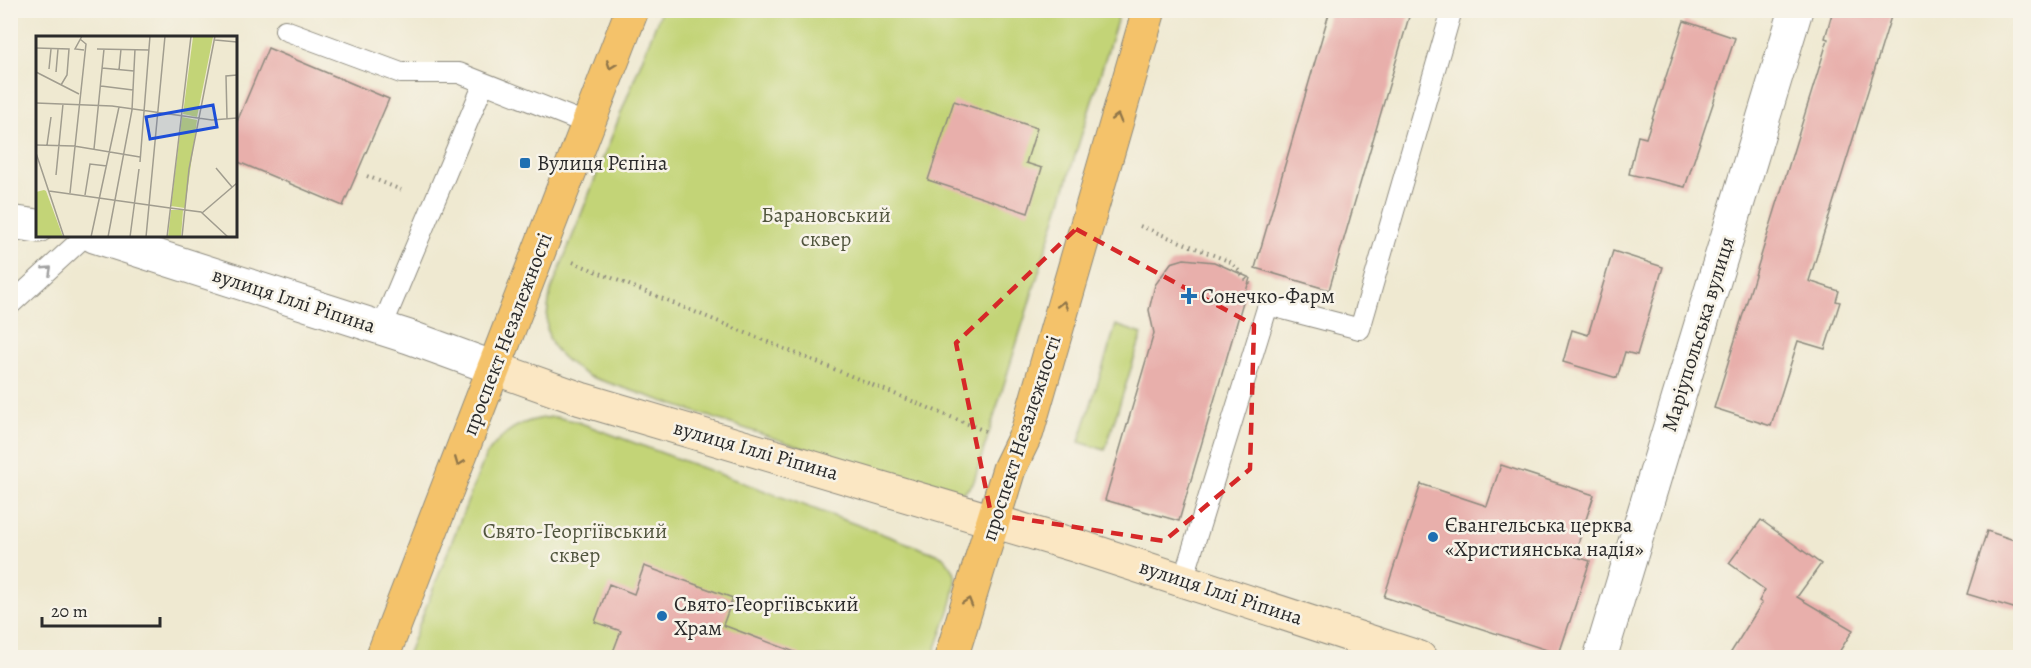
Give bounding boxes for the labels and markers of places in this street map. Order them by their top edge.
place label: Вулиця Рєпіна [537,149,668,177]
marker: Вулиця Рєпіна [518,156,532,170]
place label: Сонечко-Фарм [1201,282,1335,310]
marker: Сонечко-Фарм [1182,289,1196,303]
place label: Євангельська церква «Християнська надія» [1445,511,1644,563]
marker: Євангельська церква «Християнська надія» [1426,530,1440,544]
place label: Свято-Георгіївський Храм [674,590,859,642]
marker: Свято-Георгіївський Храм [655,609,669,623]

